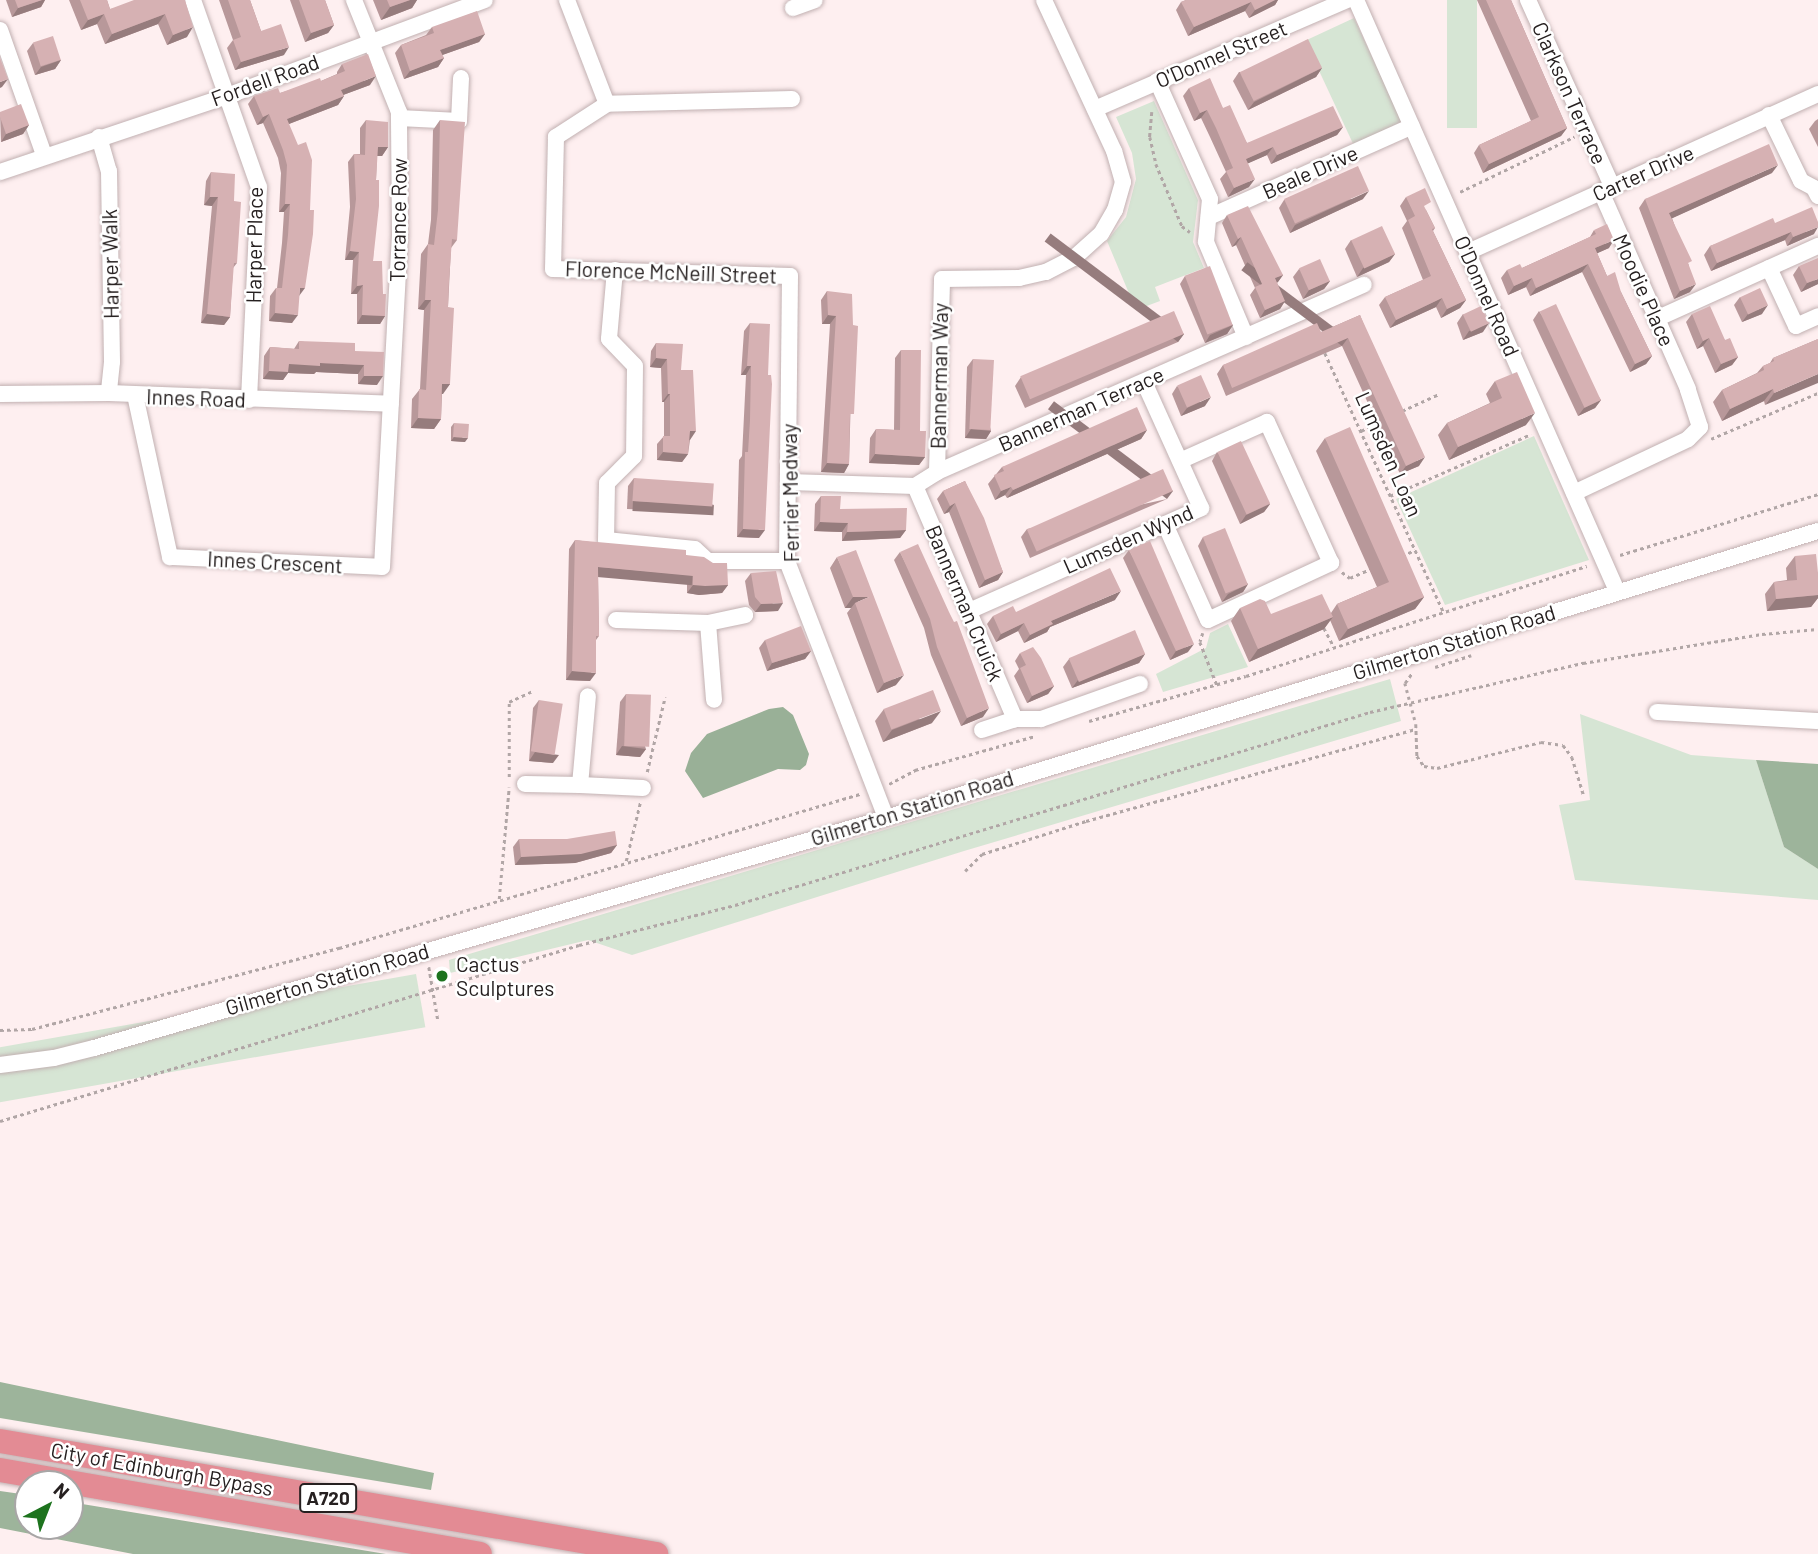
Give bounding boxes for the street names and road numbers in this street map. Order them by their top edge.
street label: O'Donnel Street [1152,15,1290,93]
street label: Clarkson Terrace [1527,18,1613,168]
street label: Fordell Road [208,49,322,111]
street label: Carter Drive [1588,139,1698,207]
street label: Beale Drive [1258,140,1362,204]
street label: Torrance Row [384,158,412,282]
street label: Harper Place [240,186,268,304]
street label: Harper Walk [96,209,124,319]
street label: Moodie Place [1608,230,1680,350]
street label: O'Donnel Road [1449,232,1525,360]
street label: Florence McNeill Street [565,256,777,288]
street label: Bannerman Way [925,303,953,449]
street label: Bannerman Terrace [994,361,1168,457]
street label: Innes Road [146,384,246,412]
street label: Lumsden Loan [1350,388,1428,520]
street label: Ferrier Medway [776,423,804,563]
street label: Lumsden Wynd [1059,499,1197,579]
street label: Bannerman Cruick [921,521,1009,685]
street label: Innes Crescent [207,546,343,578]
street label: Gilmerton Station Road [1350,599,1558,685]
street label: Gilmerton Station Road [808,765,1016,851]
street label: Gilmerton Station Road [222,938,432,1020]
street label: City of Edinburgh Bypass [49,1437,275,1501]
road number: A720 [298,1482,358,1514]

